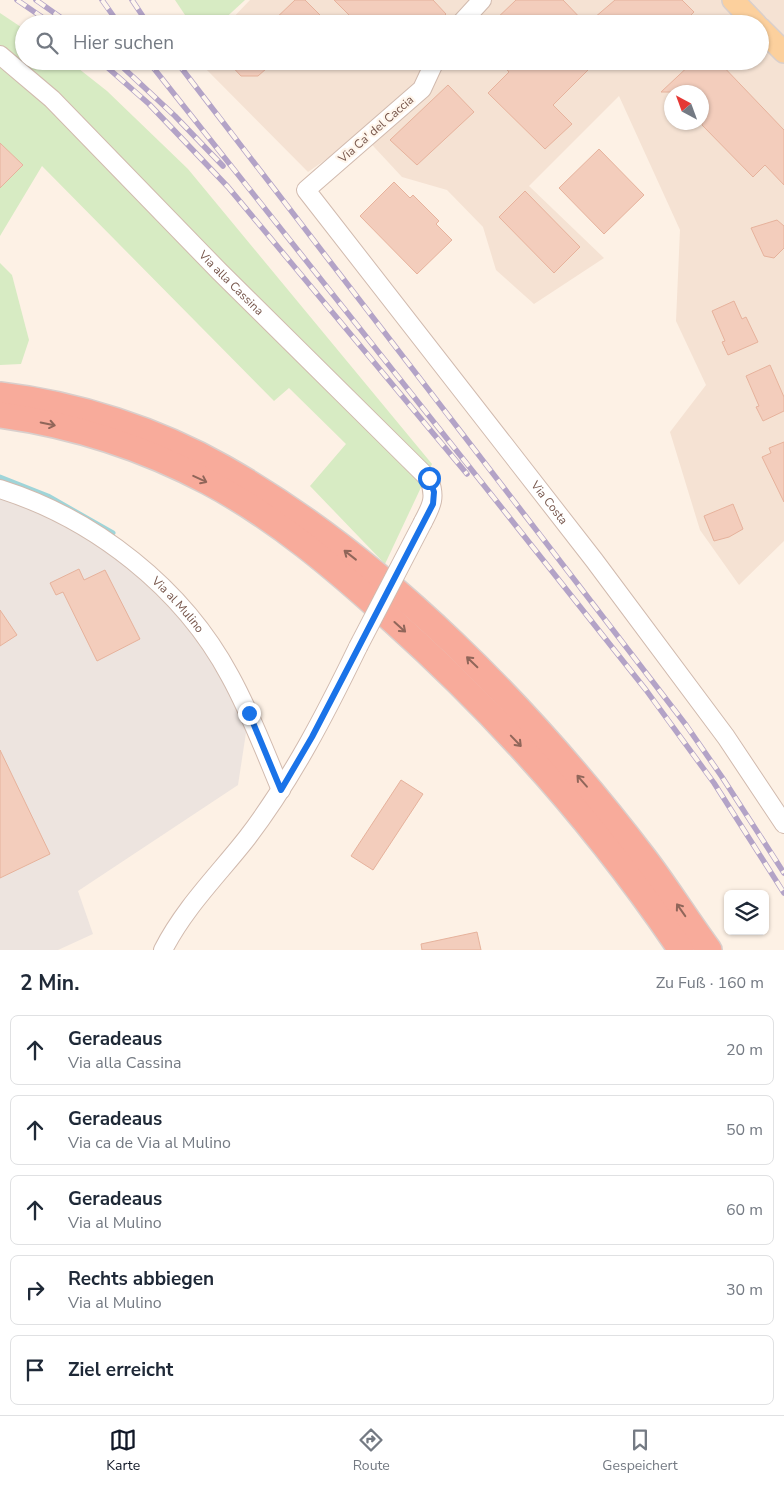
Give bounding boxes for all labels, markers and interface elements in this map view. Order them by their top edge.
search box [15,15,769,70]
icon: search [33,29,61,57]
text: Hier suchen [73,30,174,56]
north arrow [664,85,709,130]
street label: Via Ca' del Caccia [334,92,417,167]
street label: Via alla Cassina [195,246,267,319]
one-way arrow [39,420,55,429]
route start [418,467,441,490]
one-way arrow [193,474,208,484]
street label: Via Costa [527,477,571,528]
one-way arrow [344,549,357,560]
street label: Via al Mulino [148,572,208,636]
one-way arrow [394,621,407,633]
one-way arrow [465,656,478,668]
route end [238,702,261,725]
one-way arrow [510,735,522,748]
one-way arrow [576,775,588,788]
map controls [724,890,769,935]
button: layers [724,890,769,935]
one-way arrow [676,903,686,917]
text: 2 Min. [20,969,79,997]
text: Zu Fuß · 160 m [656,972,764,994]
text: Geradeaus [68,1026,162,1052]
icon: ahead [21,1036,49,1064]
text: 20 m [726,1039,763,1061]
text: Via alla Cassina [68,1052,182,1074]
text: Geradeaus [68,1106,162,1132]
icon: ahead [21,1116,49,1144]
text: 50 m [726,1119,763,1141]
text: Via ca de Via al Mulino [68,1132,231,1154]
text: Geradeaus [68,1186,162,1212]
icon: ahead [21,1196,49,1224]
text: 60 m [726,1199,763,1221]
text: Via al Mulino [68,1212,162,1234]
text: Rechts abbiegen [68,1266,214,1292]
icon: right [21,1276,49,1304]
text: 30 m [726,1279,763,1301]
text: Via al Mulino [68,1292,162,1314]
icon: arrive [21,1356,49,1384]
text: Ziel erreicht [68,1357,173,1383]
tab: Karte [106,1426,140,1475]
tab: Route [353,1426,390,1475]
tab: Gespeichert [602,1426,678,1475]

